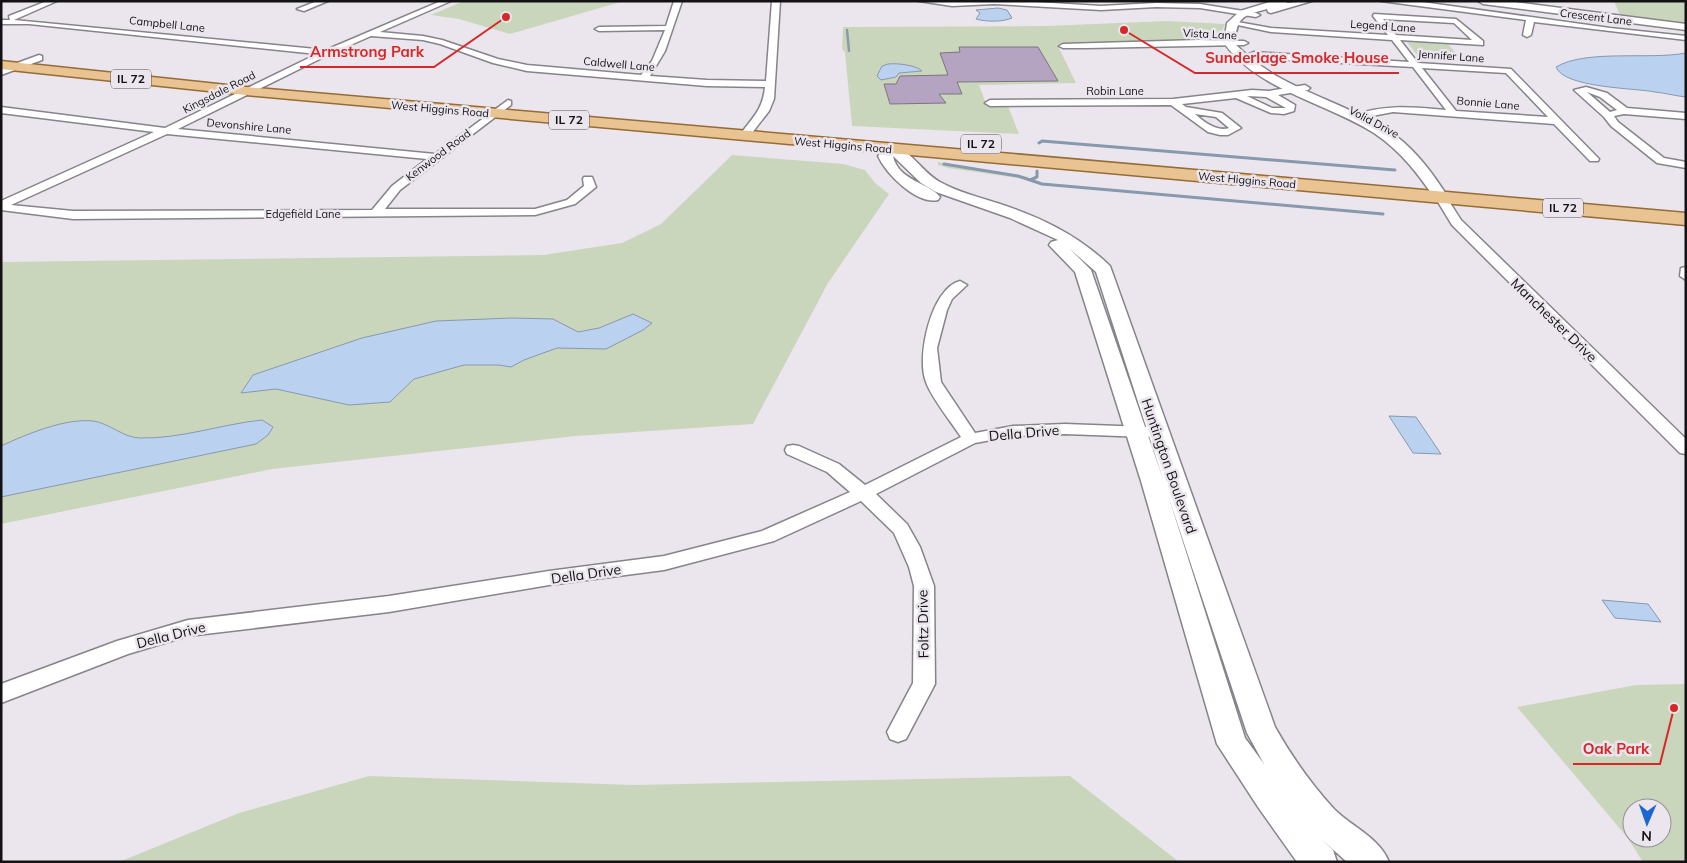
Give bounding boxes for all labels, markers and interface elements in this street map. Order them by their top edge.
street label: Crescent Lane [1559,6,1633,28]
street label: Campbell Lane [129,13,205,35]
street label: Legend Lane [1350,17,1416,35]
street label: Vista Lane [1183,26,1237,42]
callout: Armstrong Park [300,37,434,67]
text: Armstrong Park [310,42,425,61]
callout: Sunderlage Smoke House [1195,43,1399,73]
street label: Jennifer Lane [1417,47,1485,65]
text: Sunderlage Smoke House [1205,48,1389,67]
street label: Caldwell Lane [583,54,655,74]
street label: Kingsdale Road [180,68,258,116]
road number: IL 72 [111,70,151,88]
street label: Robin Lane [1086,84,1144,98]
street label: Bonnie Lane [1456,93,1520,113]
street label: West Higgins Road [390,98,490,120]
street label: Volid Drive [1347,103,1401,141]
road number: IL 72 [549,110,589,130]
street label: Devonshire Lane [206,115,292,137]
street label: Kenwood Road [403,126,473,184]
street label: West Higgins Road [793,134,893,156]
road number: IL 72 [961,134,1001,154]
street label: West Higgins Road [1197,169,1297,191]
road number: IL 72 [1543,198,1583,218]
street label: Edgefield Lane [265,207,341,221]
street label: Manchester Drive [1507,274,1601,366]
street label: Huntington Boulevard [1137,396,1201,536]
street label: Della Drive [988,421,1060,445]
street label: Della Drive [550,560,622,588]
street label: Foltz Drive [913,590,933,658]
street label: Della Drive [135,618,207,652]
callout: Oak Park [1573,734,1660,764]
text: Oak Park [1583,739,1650,758]
north arrow [1622,798,1672,848]
text: N [1641,827,1652,845]

